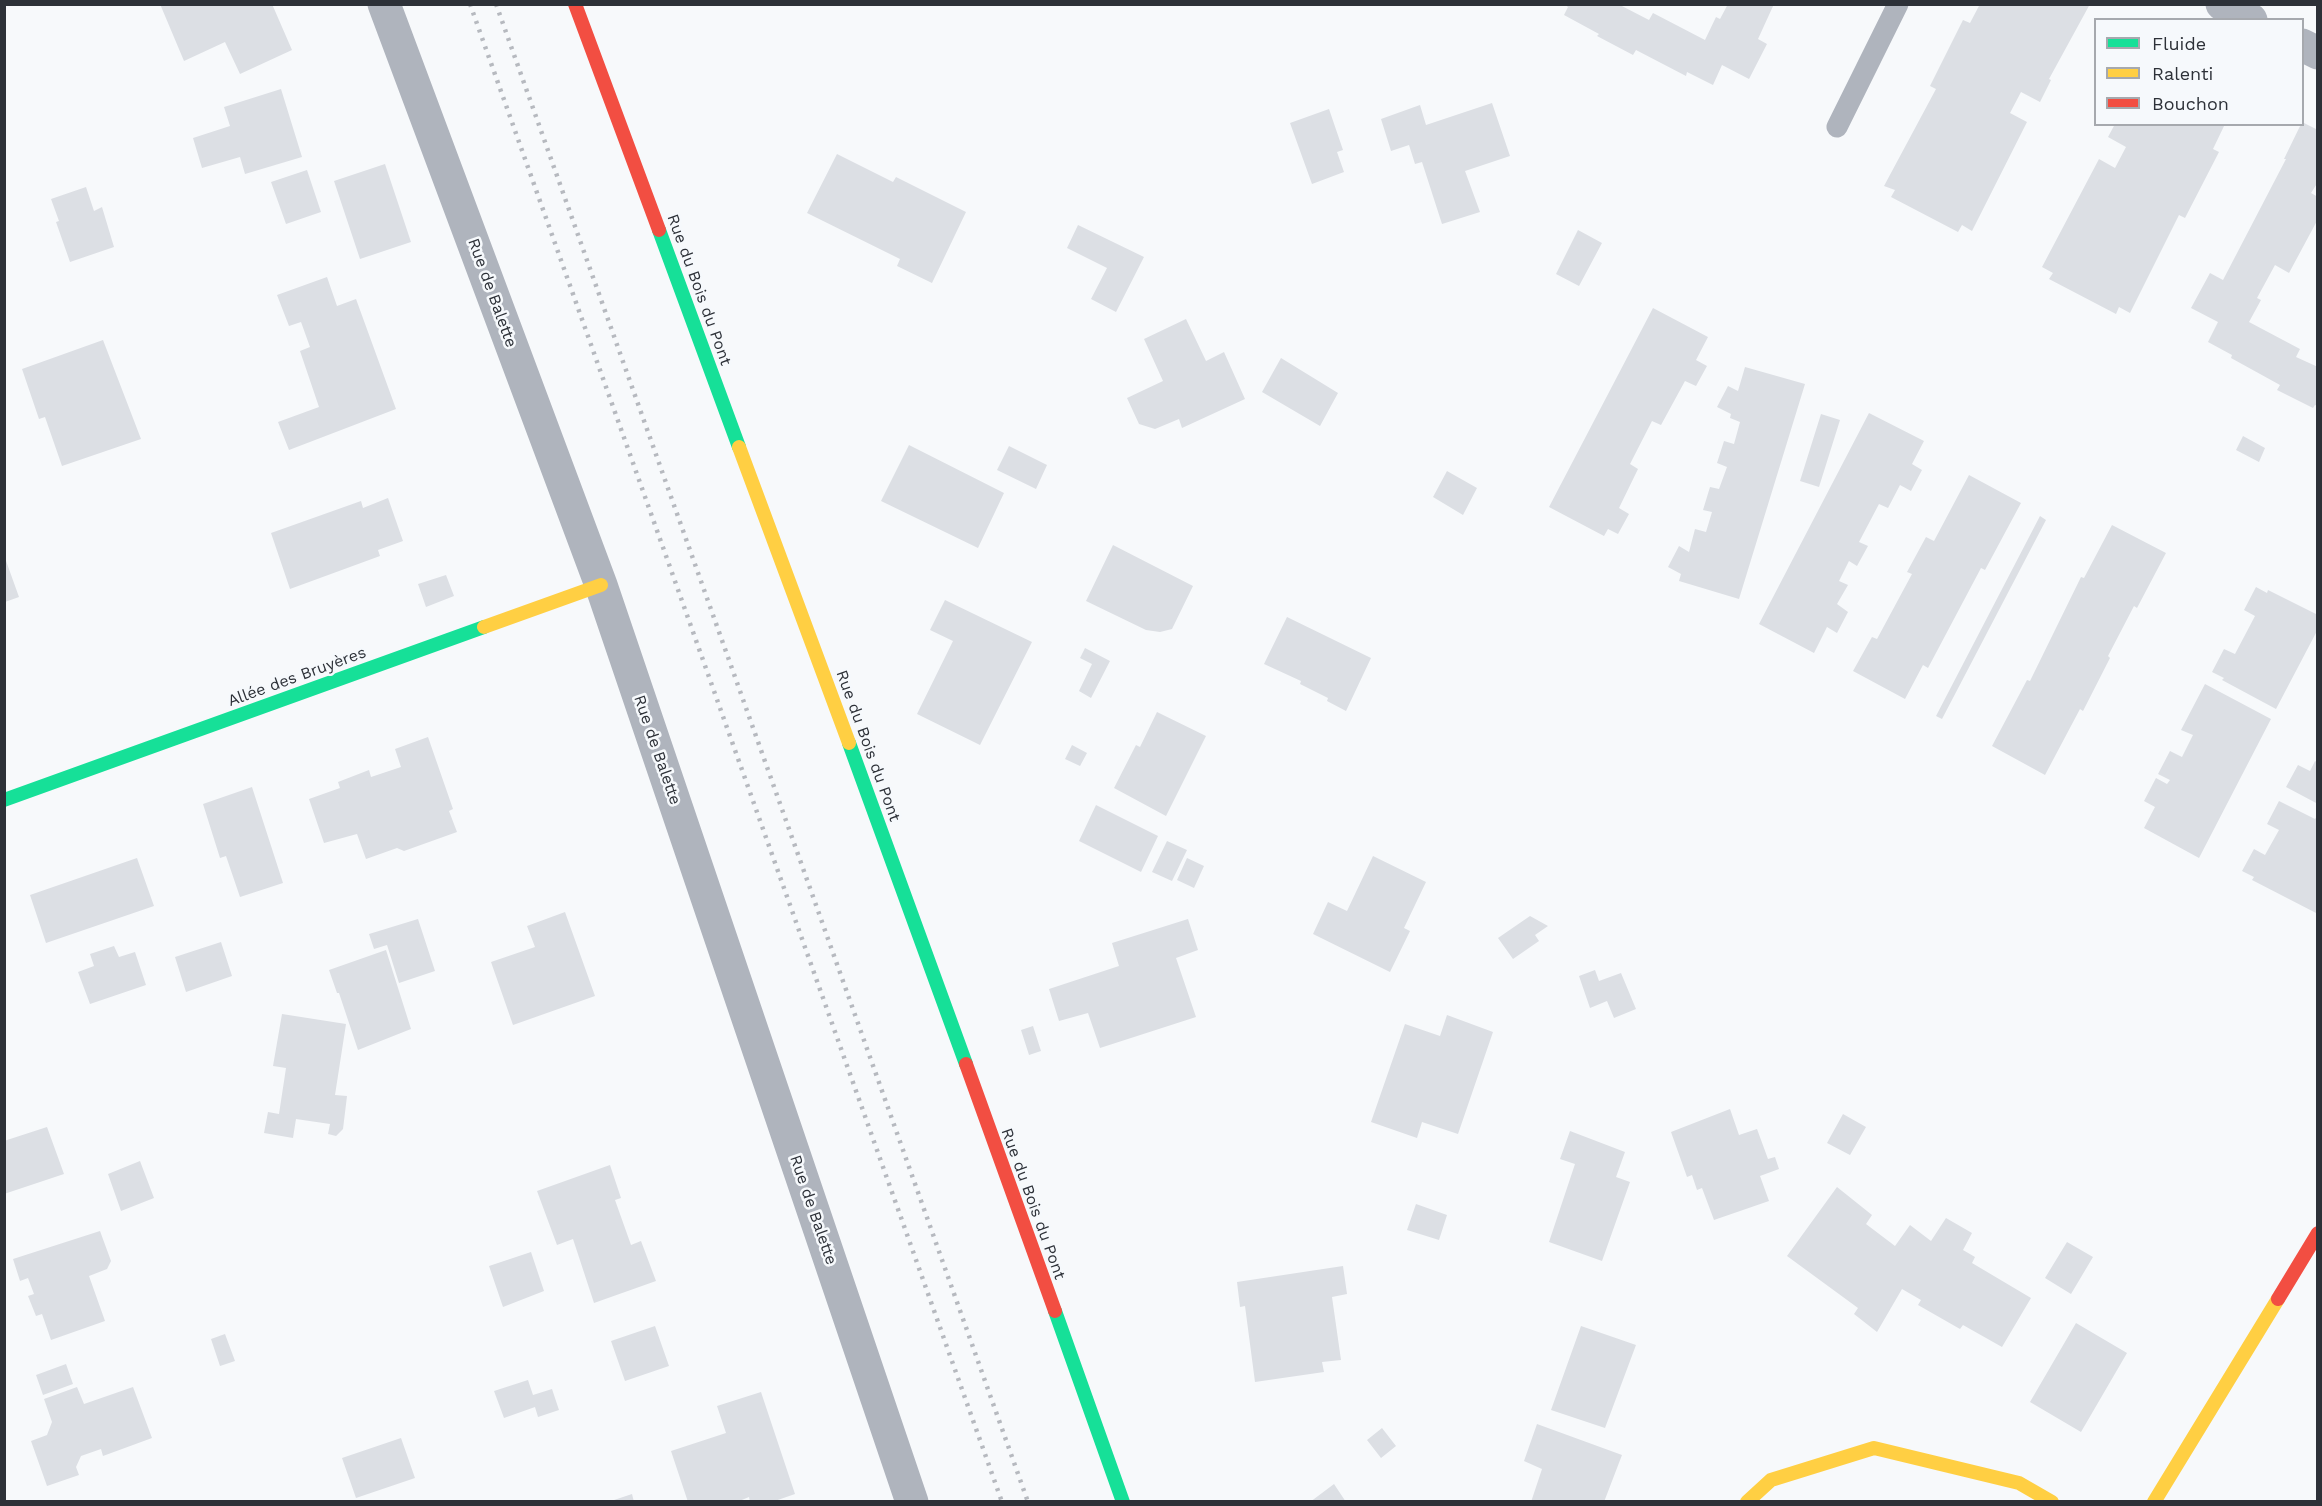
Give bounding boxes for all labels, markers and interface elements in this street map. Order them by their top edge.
legend [2094,18,2304,126]
text: Fluide [2152,33,2206,54]
text: Ralenti [2152,63,2213,84]
text: Bouchon [2152,93,2229,114]
street label: Rue du Bois du Pont [663,212,735,368]
street label: Rue de Balette [463,236,521,350]
street label: Allée des Bruyères [225,643,369,711]
street label: Rue du Bois du Pont [832,668,904,824]
street label: Rue de Balette [629,693,685,807]
street label: Rue du Bois du Pont [997,1126,1069,1282]
street label: Rue de Balette [785,1153,841,1267]

